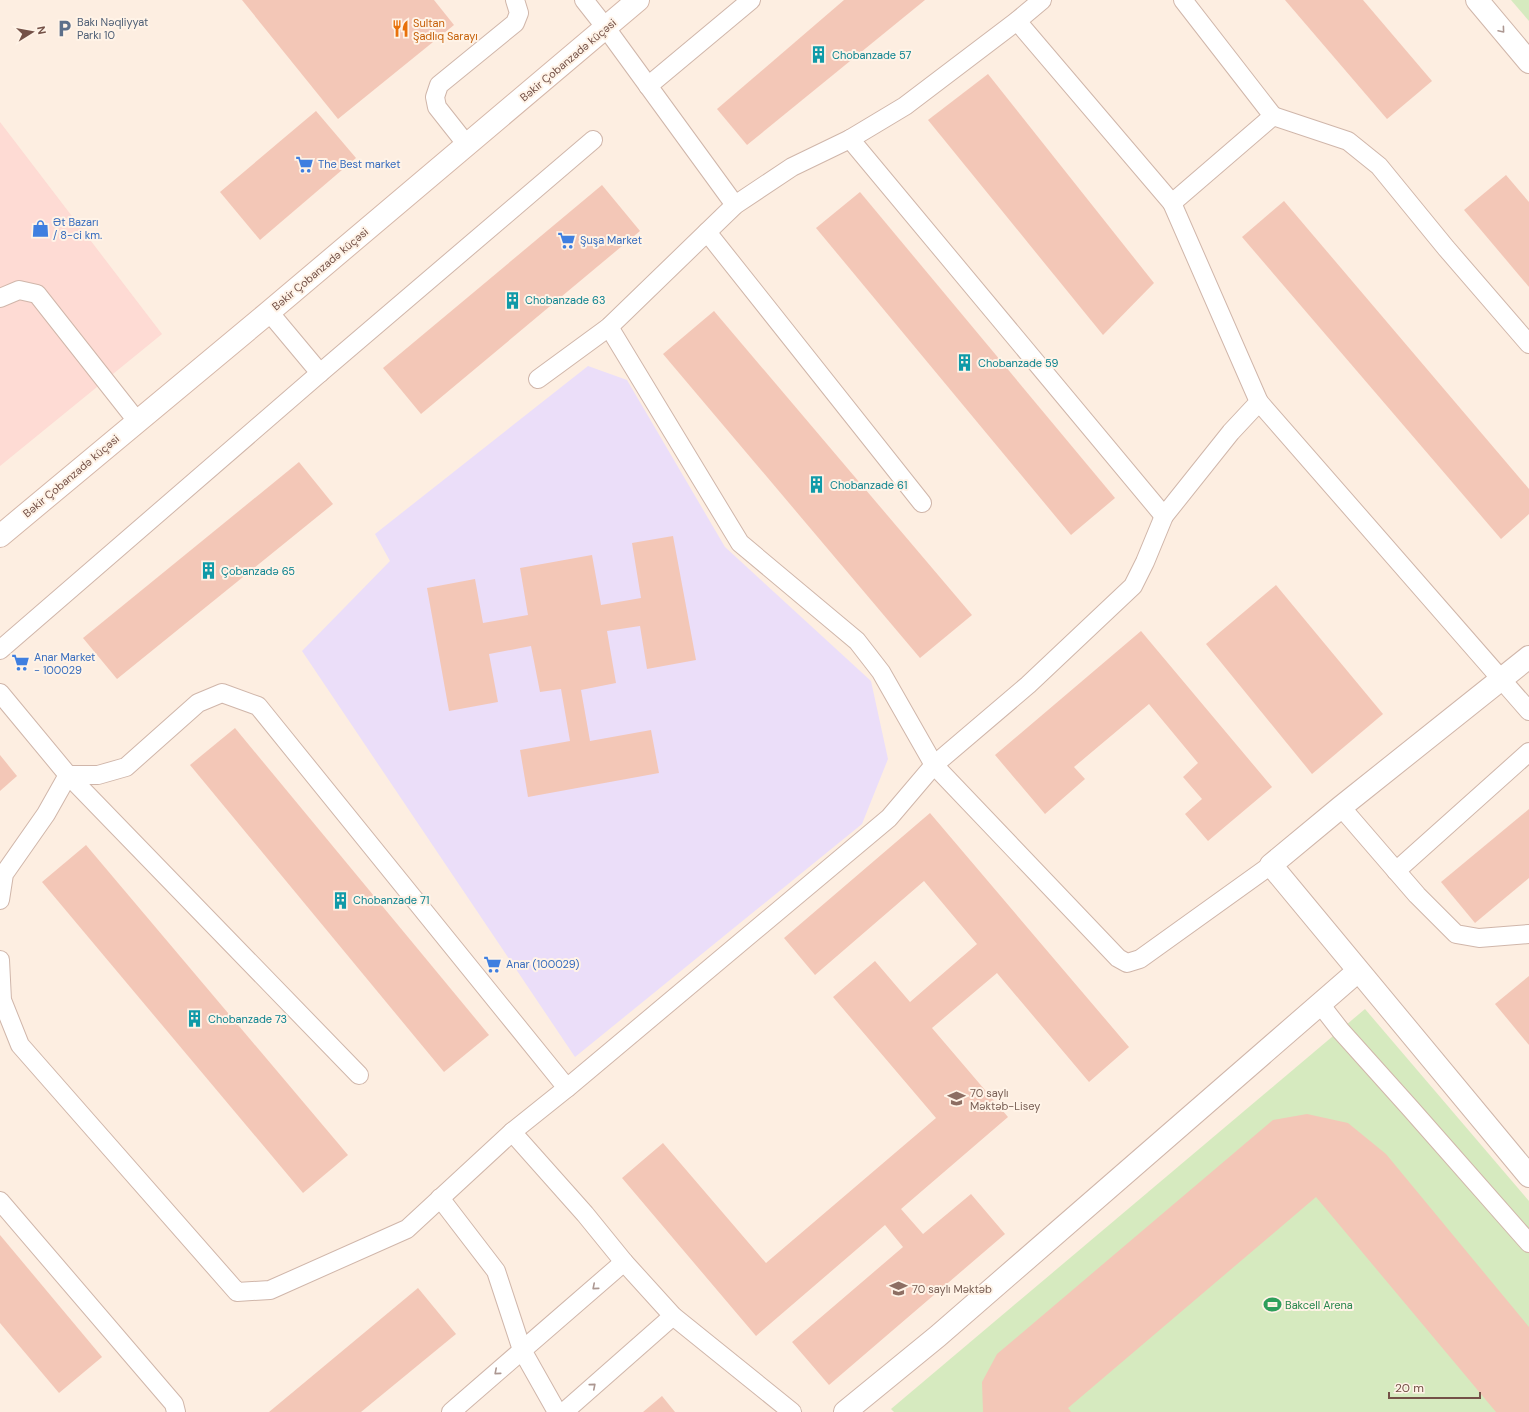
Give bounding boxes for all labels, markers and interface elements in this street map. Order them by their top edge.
north arrow [12,12,52,52]
place label: Bakı Nəqliyyat Parkı 10 [77,15,148,42]
place label: Sultan Şadlıq Sarayı [413,16,478,43]
street label: Bəkir Çobanzadə küçəsi [517,16,619,104]
parking icon: Bakı Nəqliyyat Parkı 10 [54,18,74,38]
restaurant icon: Sultan Şadlıq Sarayı [390,19,410,39]
text: N [34,25,49,35]
one-way arrow [1497,25,1504,32]
building icon: Chobanzade 57 [809,45,829,65]
place label: Chobanzade 57 [832,48,912,62]
supermarket icon: The Best market [295,154,315,174]
place label: The Best market [318,157,400,171]
place label: Ət Bazarı / 8-ci km. [53,215,102,242]
shop icon: Ət Bazarı / 8-ci km. [30,218,50,238]
street label: Bəkir Çobanzadə küçəsi [269,225,371,313]
supermarket icon: Şuşa Market [557,230,577,250]
place label: Şuşa Market [580,233,642,247]
building icon: Chobanzade 63 [502,290,522,310]
place label: Chobanzade 63 [525,293,605,307]
building icon: Chobanzade 59 [955,353,975,373]
place label: Chobanzade 59 [978,356,1058,370]
street label: Bəkir Çobanzadə küçəsi [20,432,122,520]
building icon: Chobanzade 61 [807,475,827,495]
place label: Chobanzade 61 [830,478,907,492]
building icon: Çobanzadə 65 [198,561,218,581]
place label: Çobanzadə 65 [221,564,295,578]
place label: Anar Market - 100029 [34,650,95,677]
supermarket icon: Anar Market - 100029 [11,653,31,673]
building icon: Chobanzade 71 [330,890,350,910]
place label: Chobanzade 71 [353,893,429,907]
supermarket icon: Anar (100029) [483,954,503,974]
place label: Anar (100029) [506,957,579,971]
building icon: Chobanzade 73 [185,1009,205,1029]
place label: Chobanzade 73 [208,1012,287,1026]
place label: 70 saylı Məktəb-Lisey [970,1086,1040,1113]
school or university icon: 70 saylı Məktəb-Lisey [947,1089,967,1109]
school or university icon: 70 saylı Məktəb [889,1279,909,1299]
place label: 70 saylı Məktəb [912,1282,992,1296]
one-way arrow [592,1283,599,1290]
sports icon: Bakcell Arena [1262,1295,1282,1315]
place label: Bakcell Arena [1285,1298,1353,1312]
one-way arrow [494,1368,501,1375]
scale bar [1389,1374,1480,1400]
text: 20 m [1395,1380,1424,1396]
one-way arrow [589,1384,596,1391]

